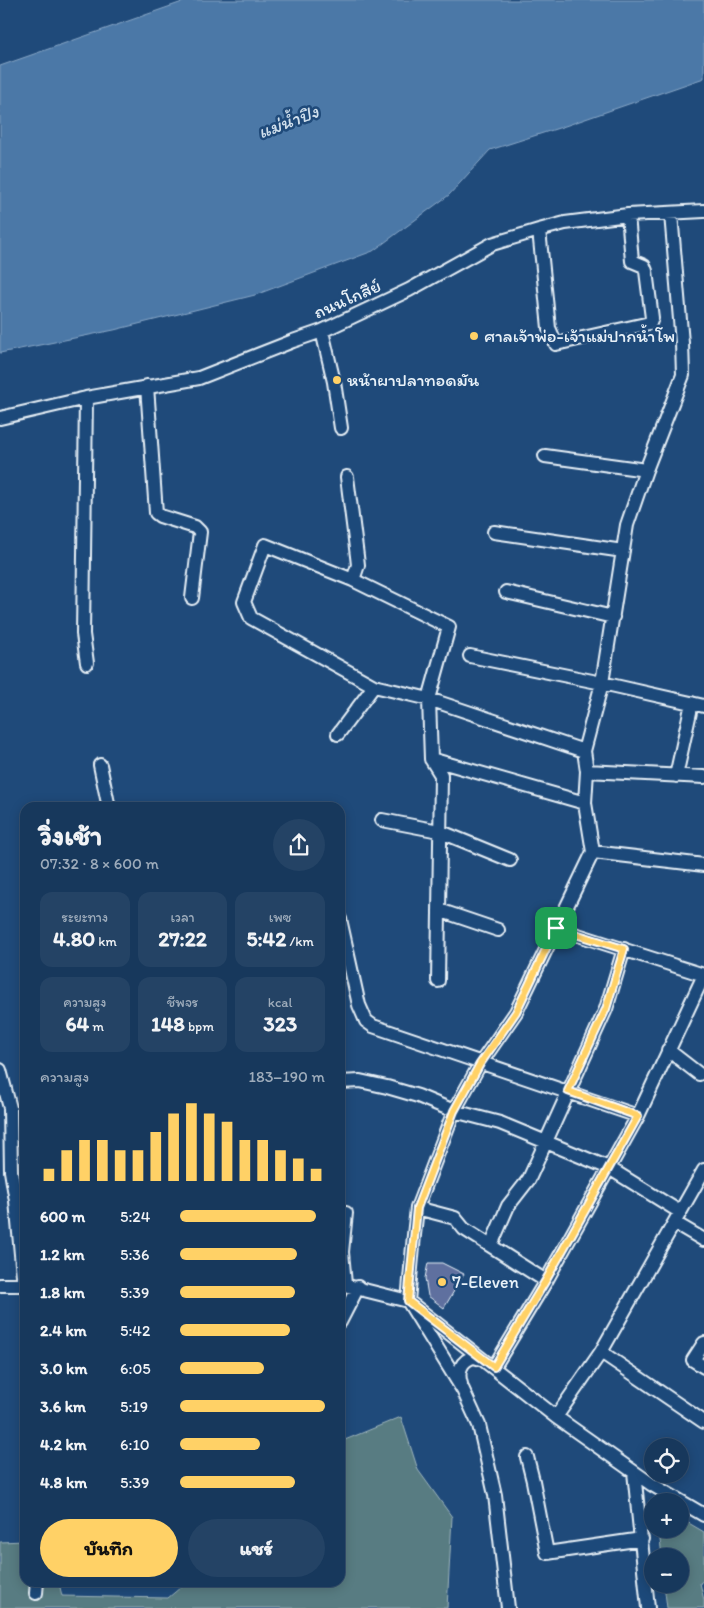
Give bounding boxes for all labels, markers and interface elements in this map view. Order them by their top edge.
water label: แม่น้ำปิง [255,99,322,143]
street label: ถนนโกสีย์ [310,274,384,324]
place label: ศาลเจ้าพ่อ-เจ้าแม่ปากน้ำโพ [484,324,675,347]
marker: ศาลเจ้าพ่อ-เจ้าแม่ปากน้ำโพ [468,330,480,342]
place label: หน้าผาปลาทอดมัน [347,369,480,391]
marker: หน้าผาปลาทอดมัน [331,374,343,386]
text: วิ่งเช้า [40,818,102,852]
button: share [273,819,325,871]
text: 07:32 · 8 × 600 m [40,854,159,873]
pin [535,907,577,949]
text: ระยะทาง [62,909,108,926]
text: เวลา [170,909,195,926]
text: เพซ [269,909,292,926]
icon: arrive [542,914,570,942]
text: 4.80 [53,926,95,951]
text: 27:22 [158,926,207,951]
text: 5:42 [246,926,286,951]
text: km [95,933,117,950]
text: /km [286,933,314,950]
text: ความสูง [63,994,106,1011]
text: ชีพจร [167,994,198,1011]
text: kcal [268,994,293,1011]
text: 64 [65,1011,89,1036]
text: 148 [151,1011,185,1036]
text: 323 [263,1011,297,1036]
text: m [89,1018,104,1035]
text: bpm [185,1018,214,1035]
text: ความสูง [40,1067,89,1086]
text: 183–190 m [248,1067,325,1086]
text: 600 m [40,1207,85,1226]
text: 5:24 [120,1207,150,1226]
text: 1.2 km [40,1245,85,1264]
text: 5:36 [120,1245,150,1264]
place label: 7-Eleven [452,1271,519,1293]
marker: 7-Eleven [436,1276,448,1288]
text: 1.8 km [40,1283,85,1302]
text: 5:39 [120,1283,149,1302]
text: 2.4 km [40,1321,87,1340]
text: 5:42 [120,1321,150,1340]
text: 3.0 km [40,1359,87,1378]
text: 6:05 [120,1359,151,1378]
text: 3.6 km [40,1397,86,1416]
text: 5:19 [120,1397,148,1416]
text: 4.2 km [40,1435,87,1454]
text: 6:10 [120,1435,150,1454]
map controls [644,1438,689,1593]
button: locate [644,1438,689,1483]
text: 4.8 km [40,1473,87,1492]
text: 5:39 [120,1473,149,1492]
button: + [644,1493,689,1538]
button: บันทึก [40,1519,178,1577]
button: แชร์ [188,1519,325,1577]
button: − [644,1548,689,1593]

